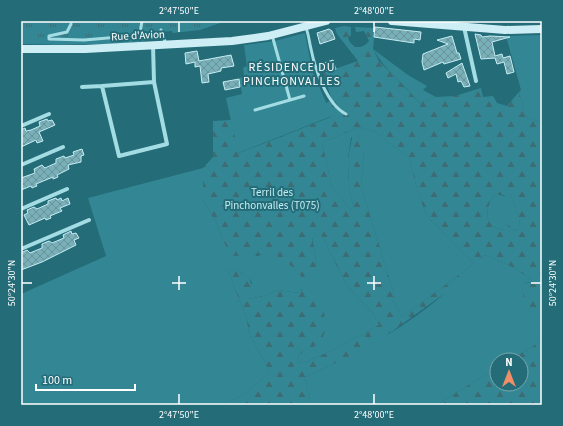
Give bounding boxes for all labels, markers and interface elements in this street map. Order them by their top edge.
text: 2°47'50"E [159,4,199,18]
text: 2°48'00"E [354,4,394,18]
street label: Rue d'Avion [111,27,165,44]
district label: RÉSIDENCE DU PINCHONVALLES [243,59,341,90]
park label: Terril des Pinchonvalles (T075) [224,185,320,213]
text: 50°24'30"N [5,260,19,306]
text: 50°24'30"N [546,260,560,306]
north arrow [489,352,529,392]
text: N [505,355,513,370]
scale bar [36,366,135,392]
text: 100 m [42,372,72,389]
text: 2°47'50"E [159,408,199,422]
text: 2°48'00"E [354,408,394,422]

